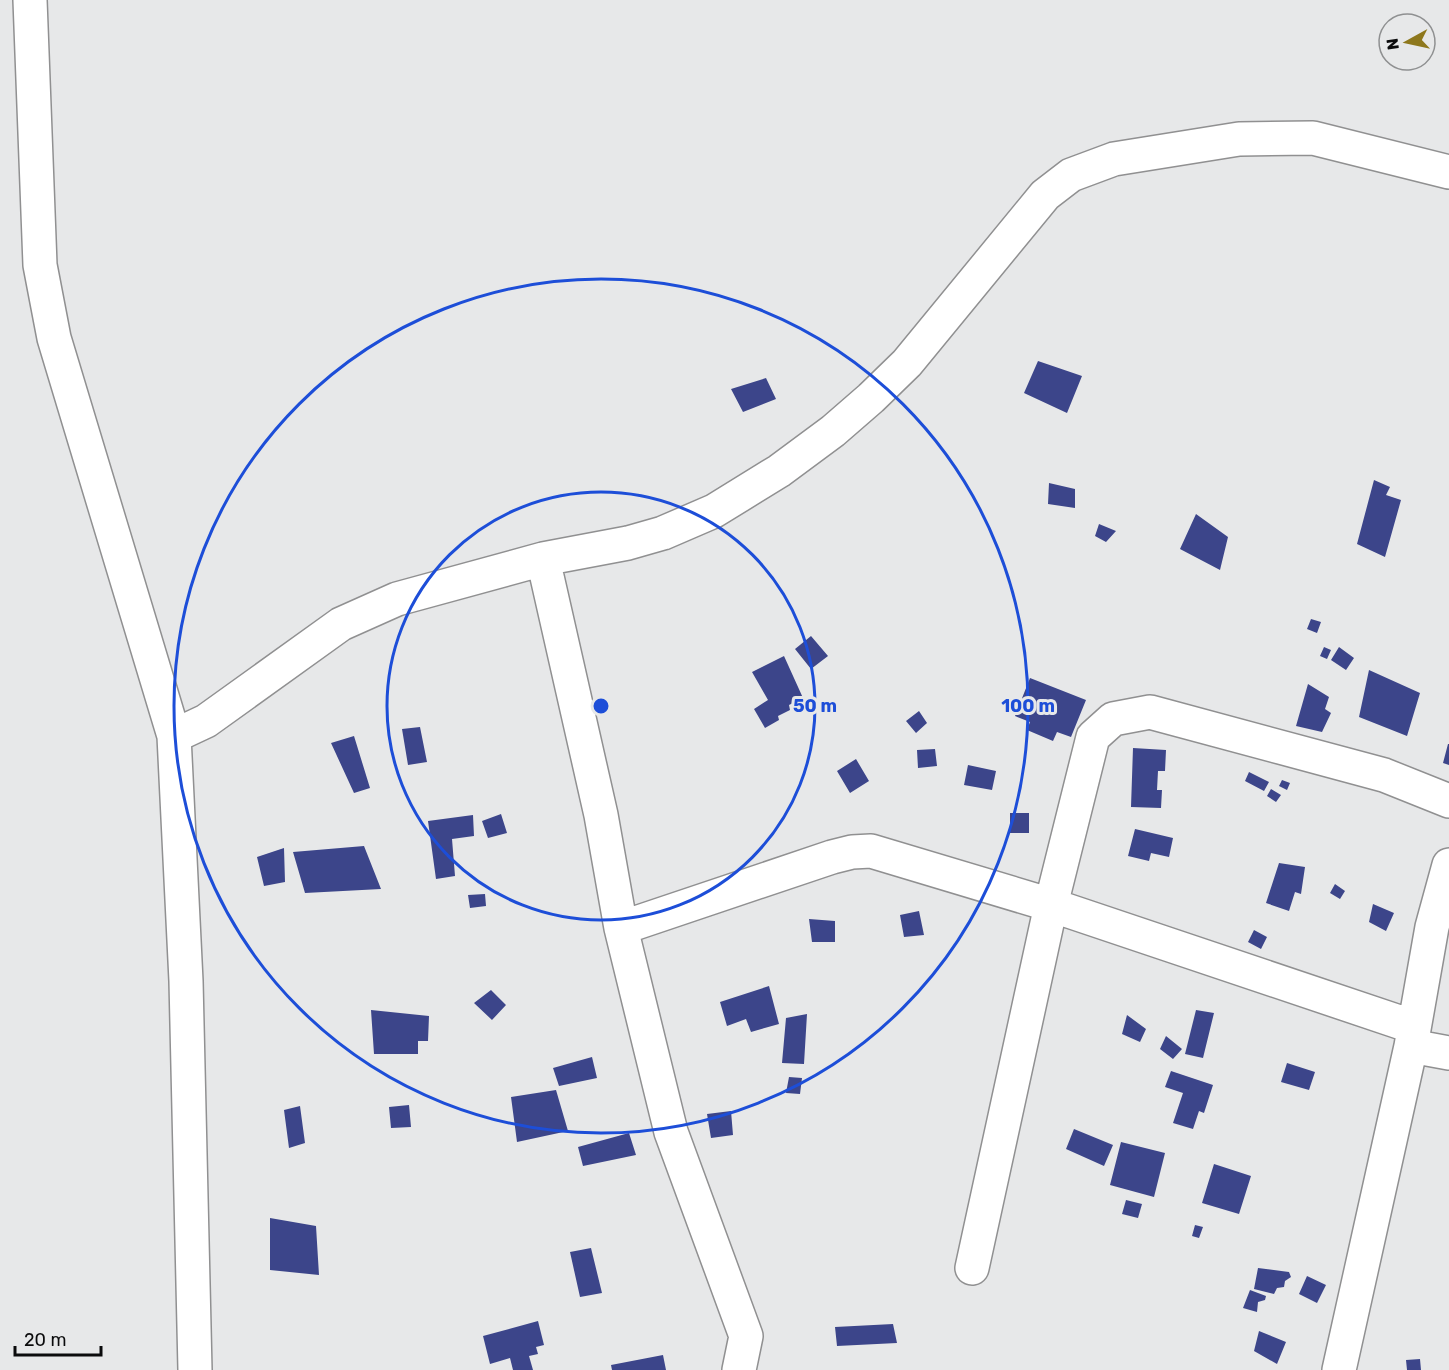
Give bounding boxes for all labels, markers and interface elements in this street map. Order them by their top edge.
north arrow [1377,12,1437,72]
text: N [1382,37,1403,51]
text: 50 m [793,695,837,717]
text: 100 m [1001,695,1055,717]
centre of rings [591,696,611,716]
scale bar [15,1319,100,1357]
text: 20 m [24,1329,66,1351]

